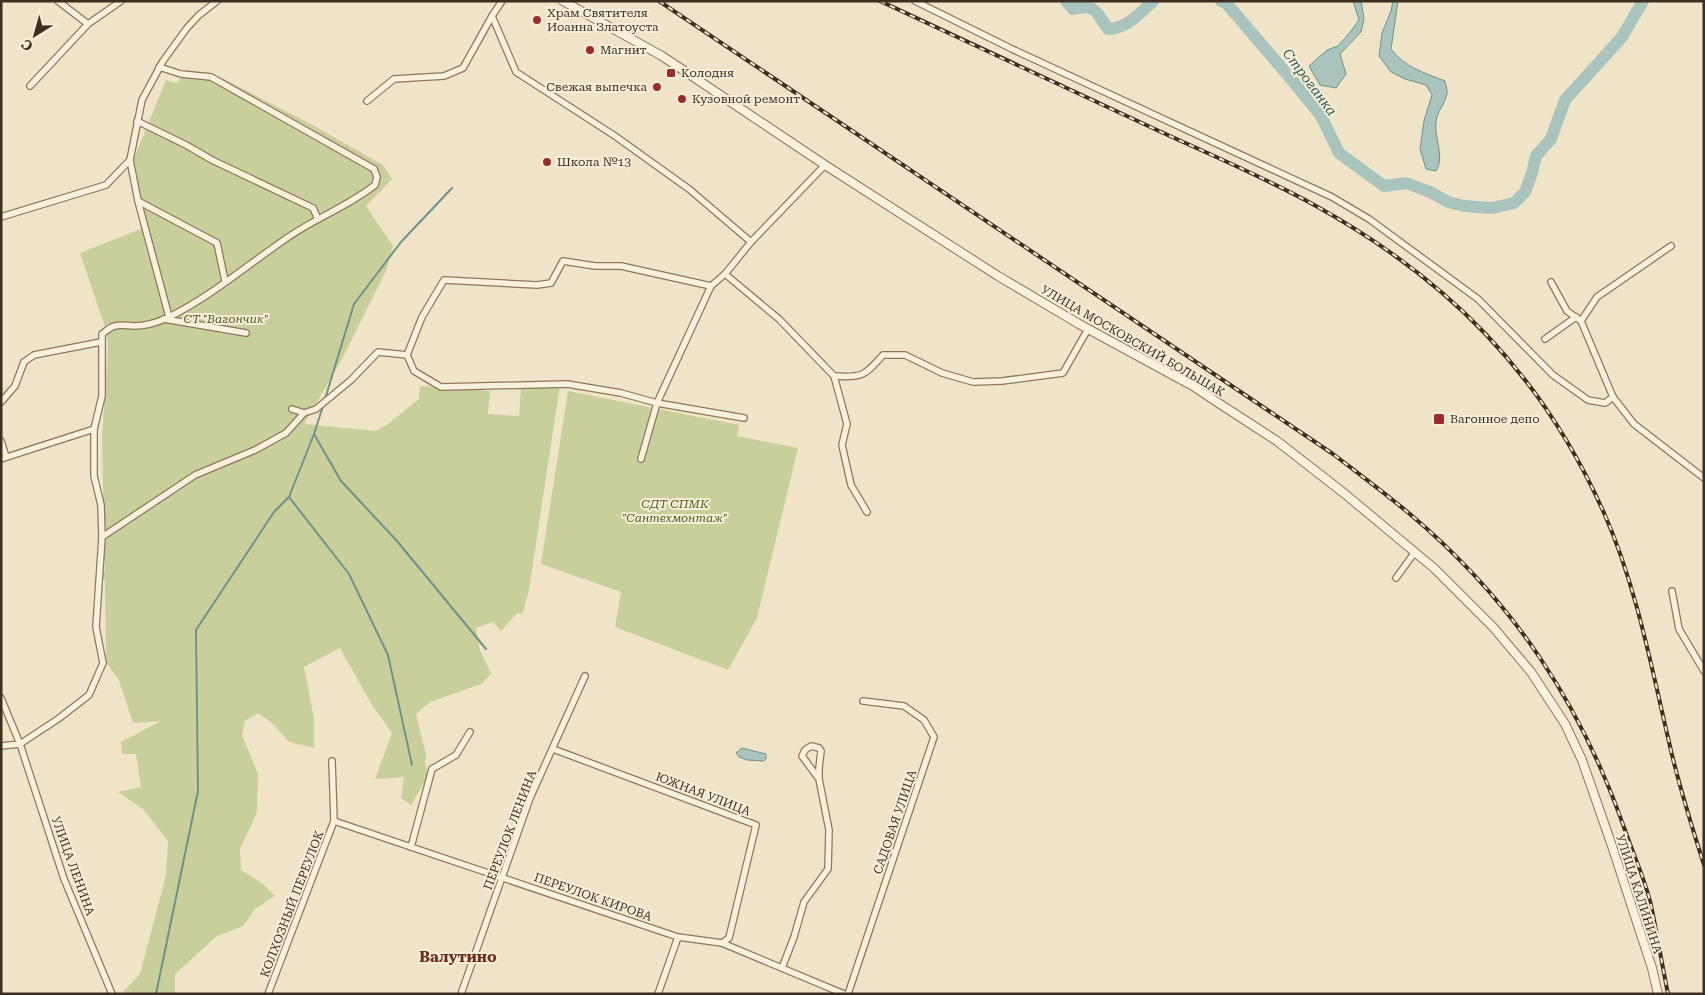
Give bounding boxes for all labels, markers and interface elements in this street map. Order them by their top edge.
place label: Храм Святителя Иоанна Златоуста [547,6,659,34]
north arrow [10,10,60,60]
marker: Храм Святителя Иоанна Златоуста [531,14,543,26]
text: С [18,36,36,55]
place label: Магнит [600,43,647,57]
marker: Магнит [584,44,596,56]
water label: Строганка [1280,45,1340,119]
place label: Колодня [681,66,734,80]
marker: Колодня [665,67,677,79]
place label: Свежая выпечка [546,80,647,94]
marker: Свежая выпечка [651,81,663,93]
place label: Кузовной ремонт [692,92,800,106]
marker: Кузовной ремонт [676,93,688,105]
place label: Школа №13 [557,155,631,169]
marker: Школа №13 [541,156,553,168]
street label: УЛИЦА МОСКОВСКИЙ БОЛЬШАК [1039,282,1228,400]
park label: СТ "Вагончик" [184,312,268,326]
marker: Вагонное депо [1432,412,1446,426]
place label: Вагонное депо [1450,412,1540,426]
park label: СДТ СПМК "Сантехмонтаж" [622,497,728,525]
street label: САДОВАЯ УЛИЦА [871,767,920,876]
street label: ПЕРЕУЛОК ЛЕНИНА [481,768,539,892]
street label: ЮЖНАЯ УЛИЦА [654,769,753,819]
street label: УЛИЦА ЛЕНИНА [49,815,98,918]
street label: КОЛХОЗНЫЙ ПЕРЕУЛОК [258,828,327,979]
street label: УЛИЦА КАЛИНИНА [1613,833,1665,956]
street label: ПЕРЕУЛОК КИРОВА [532,870,654,924]
district label: Валутино [419,948,497,966]

